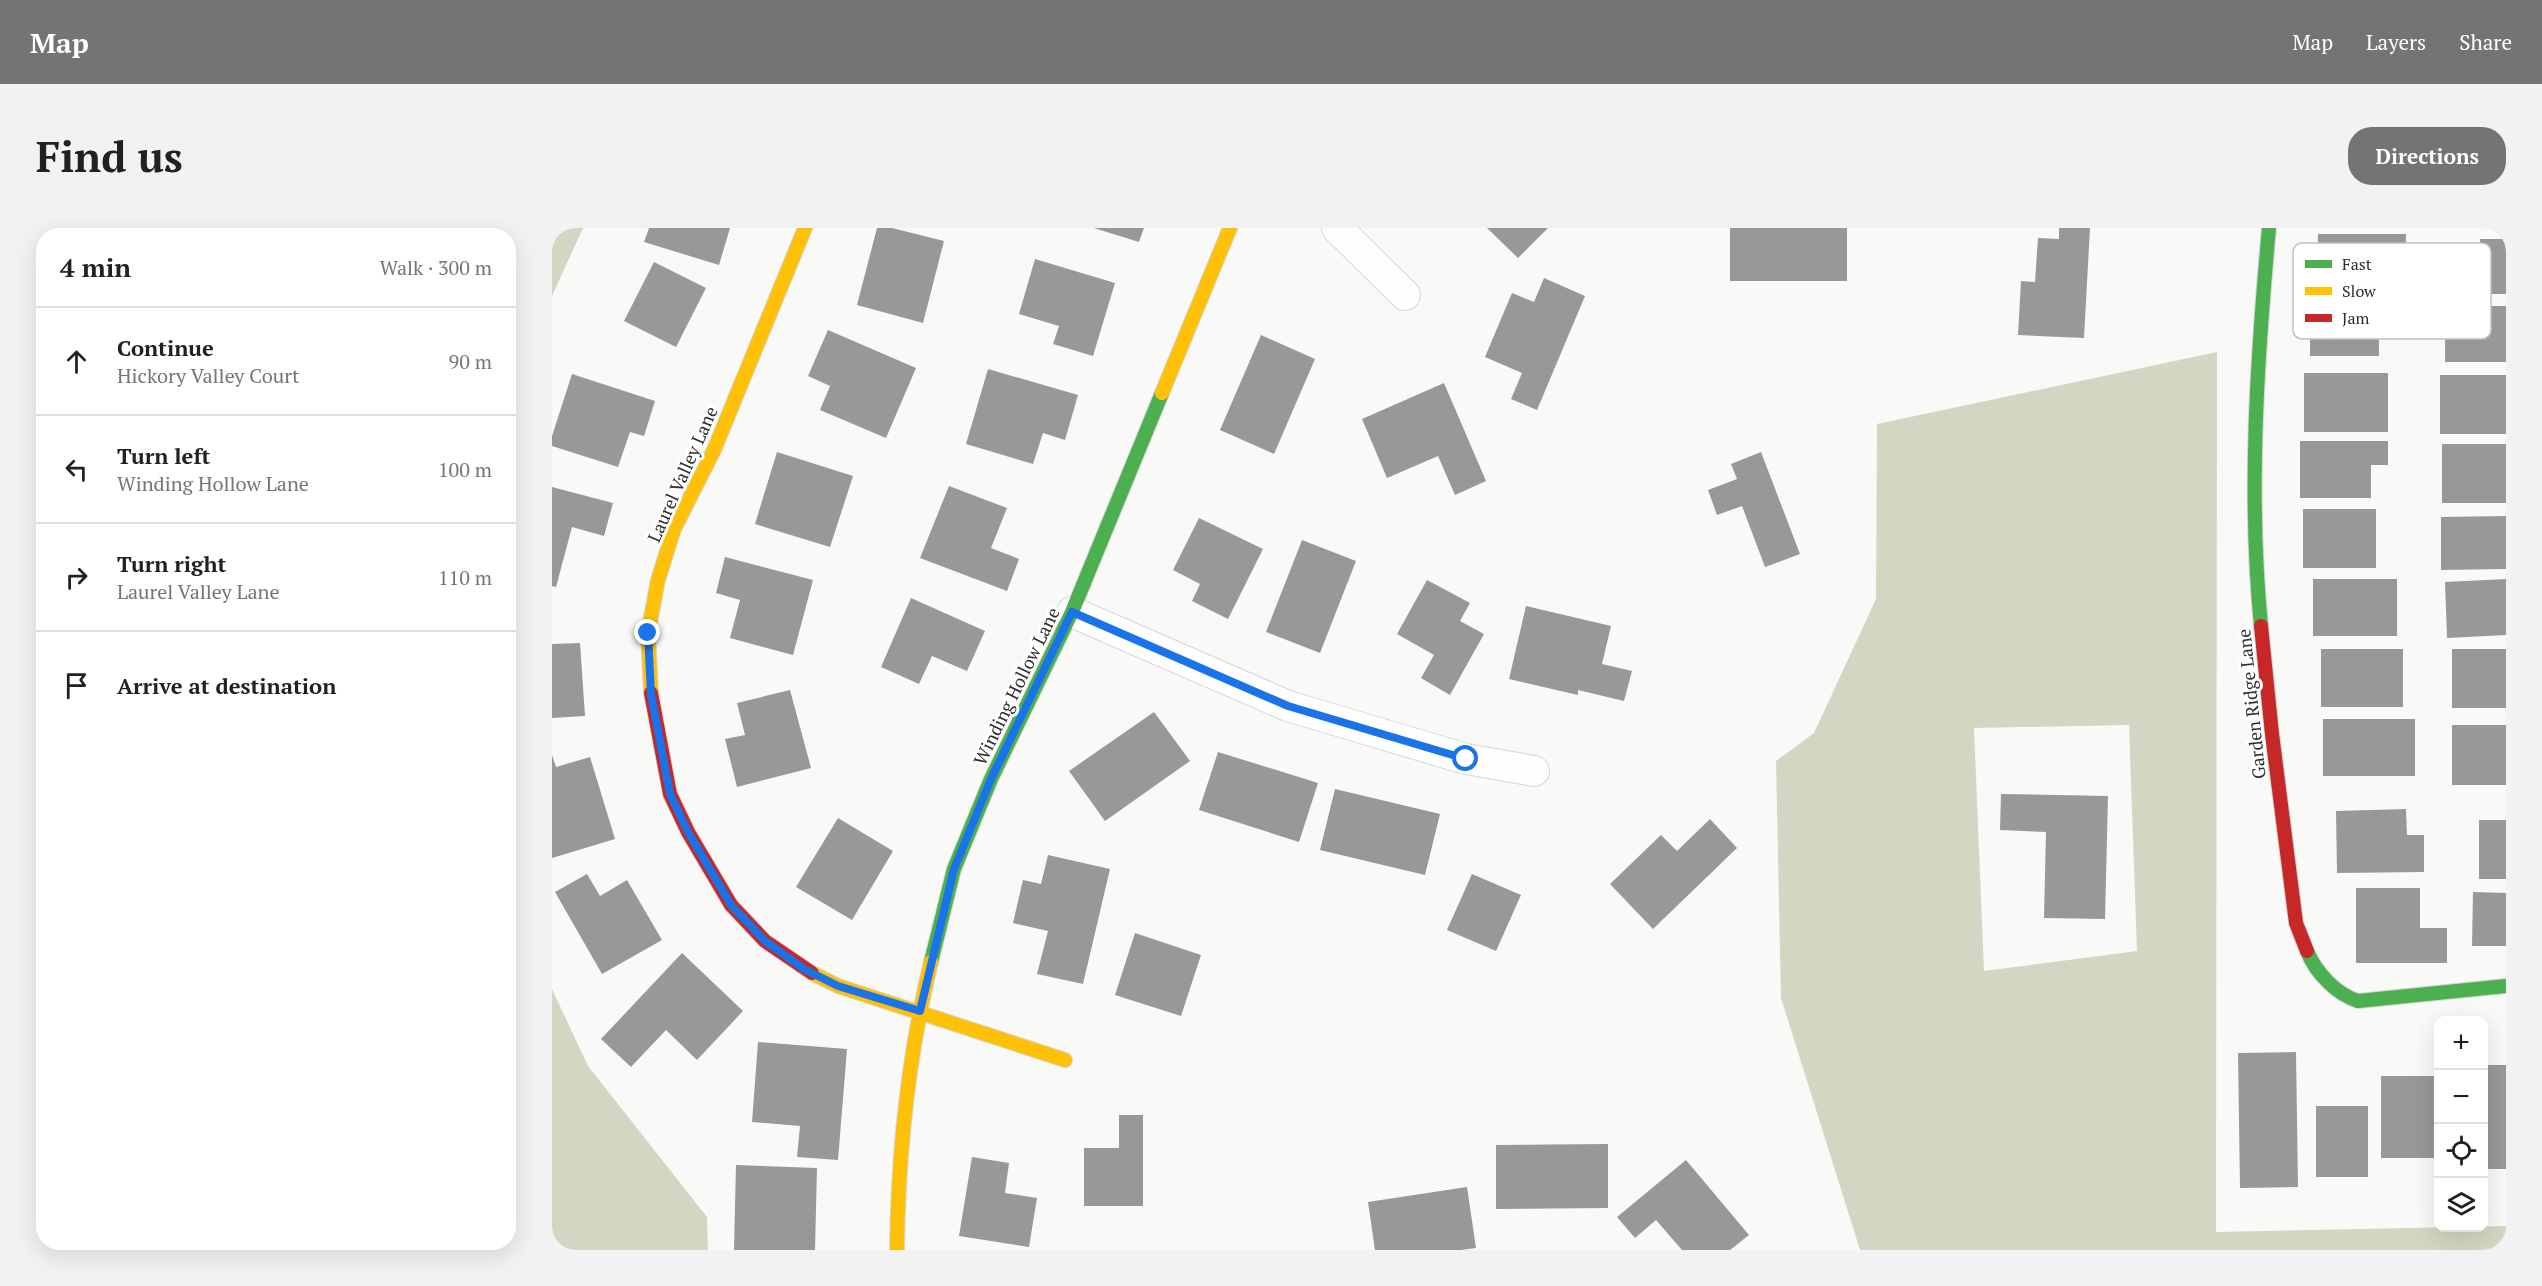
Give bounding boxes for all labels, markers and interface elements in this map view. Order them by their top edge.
text: Map [30,24,89,61]
text: Map [2292,28,2333,56]
text: Layers [2366,28,2426,56]
text: Share [2459,28,2512,56]
button: Directions [2348,127,2506,185]
text: Find us [36,128,183,184]
legend [2293,243,2491,339]
text: 4 min [60,250,131,284]
text: Fast [2342,253,2372,275]
text: Walk · 300 m [380,254,492,281]
text: Slow [2342,280,2376,302]
text: Jam [2342,307,2370,329]
text: Continue [117,333,214,362]
icon: ahead [60,345,93,378]
text: 90 m [449,348,492,375]
text: Hickory Valley Court [117,362,299,389]
street label: Laurel Valley Lane [641,402,723,546]
text: Turn left [117,441,210,470]
icon: left [60,453,93,486]
text: 100 m [438,456,492,483]
text: Winding Hollow Lane [117,470,309,497]
text: Turn right [117,549,226,578]
icon: right [60,561,93,594]
text: 110 m [438,564,492,591]
text: Laurel Valley Lane [117,578,279,605]
street label: Winding Hollow Lane [967,603,1065,769]
route end [634,619,660,645]
street label: Garden Ridge Lane [2231,628,2271,780]
icon: arrive [60,669,93,702]
text: Arrive at destination [117,671,336,700]
route start [1452,745,1478,771]
map controls [2434,1016,2488,1232]
button: + [2434,1016,2488,1070]
button: − [2434,1070,2488,1124]
button: locate [2434,1124,2488,1178]
button: layers [2434,1178,2488,1232]

